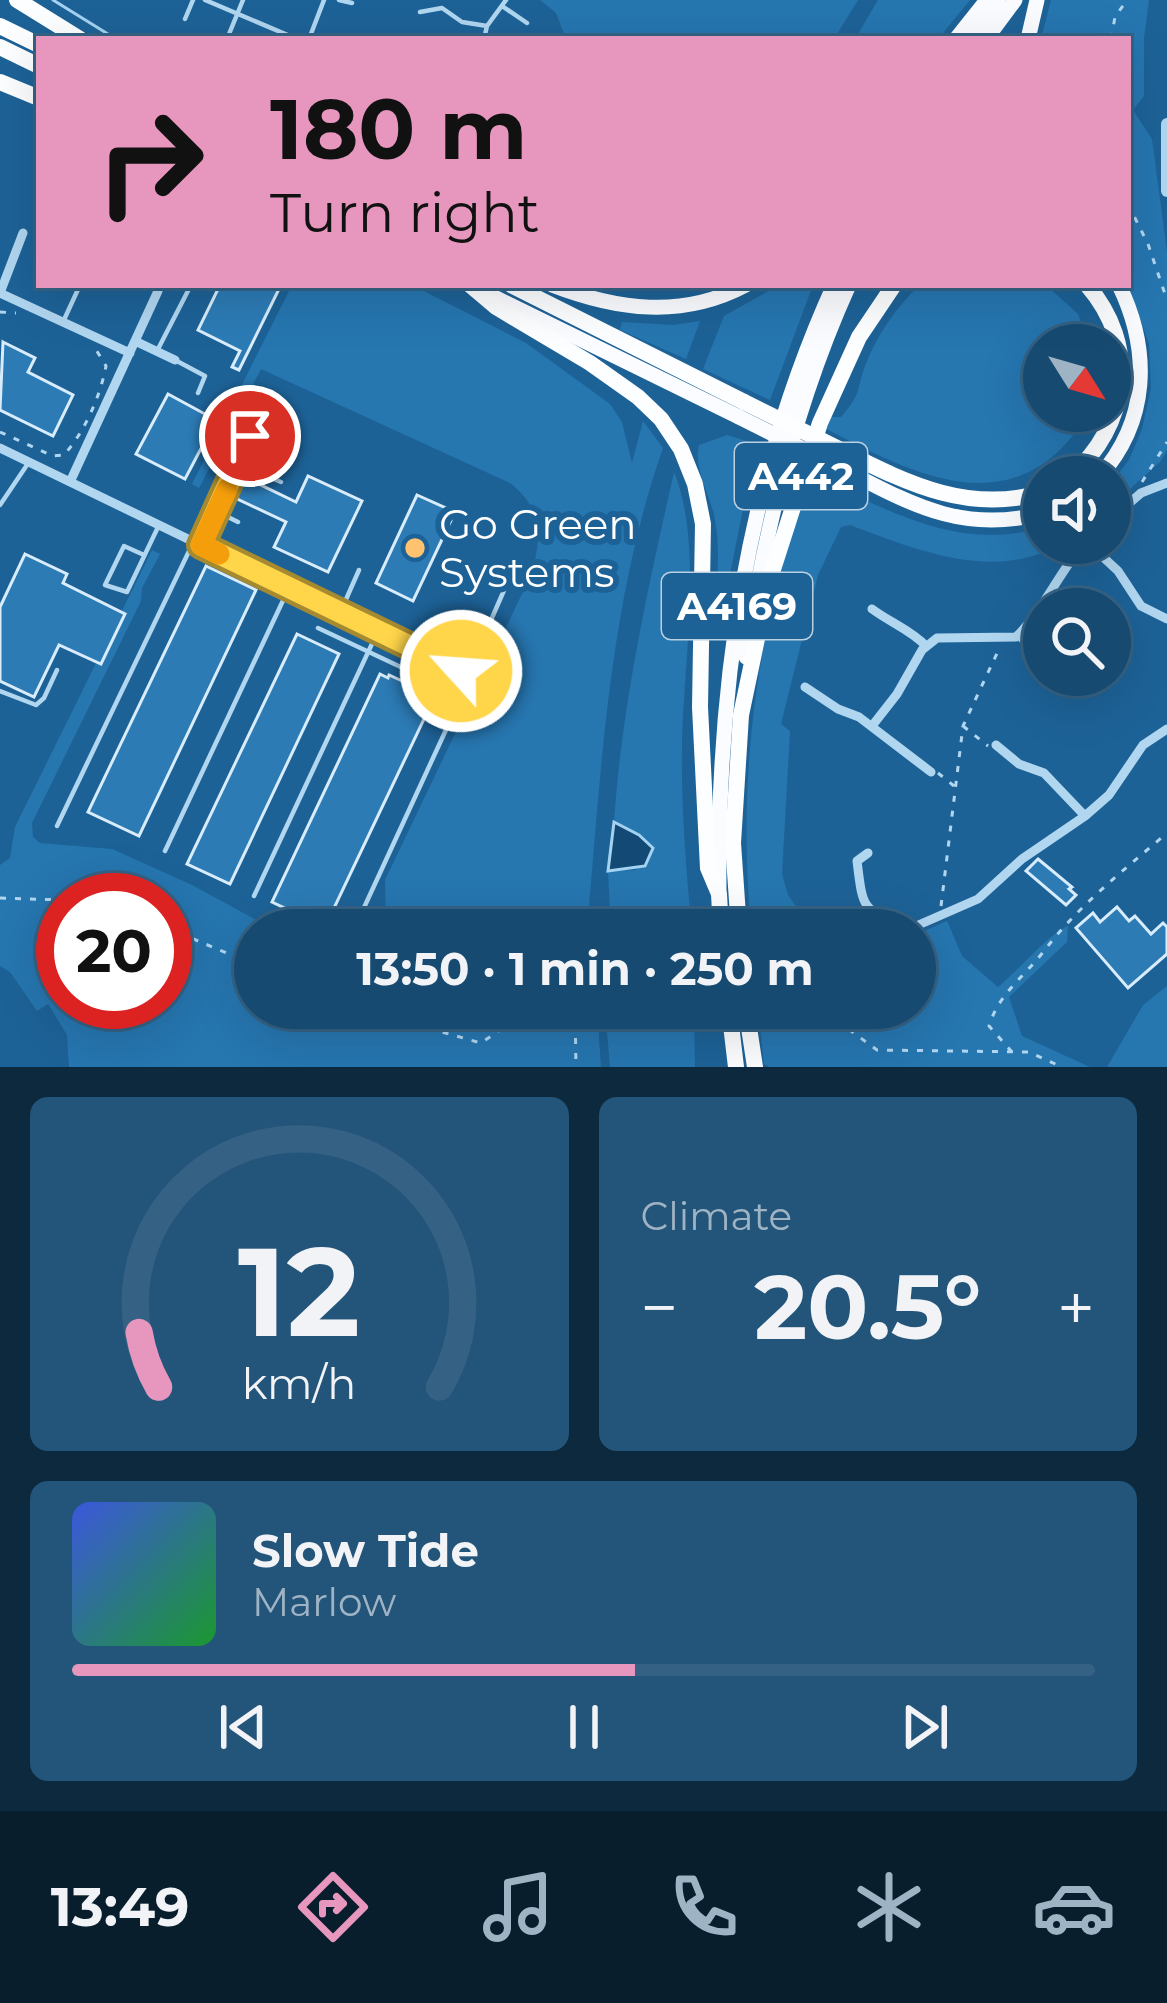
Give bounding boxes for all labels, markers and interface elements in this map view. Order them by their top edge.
text: 180 m [270,78,527,180]
icon: right [72,84,228,240]
text: Turn right [270,180,540,246]
north arrow [1023,324,1131,432]
map controls [1023,324,1131,696]
pin [199,385,301,487]
icon: arrive [217,403,283,469]
road number: A442 [735,443,867,509]
button: sound [1023,456,1131,564]
place label: Go Green Systems [439,498,637,598]
marker: Go Green Systems [402,535,428,561]
road number: A4169 [662,573,812,639]
button: search [1023,588,1131,696]
position arrow [398,608,524,734]
speed limit sign: 20 [36,873,192,1029]
text: 13:50 · 1 min · 250 m [356,941,814,996]
text: Climate [641,1192,792,1240]
text: 12 [238,1215,361,1367]
text: 20.5° [754,1252,981,1362]
text: − [641,1267,678,1348]
text: + [1057,1267,1095,1348]
text: km/h [242,1357,356,1410]
text: Slow Tide [252,1523,479,1578]
text: Marlow [252,1578,396,1626]
icon: previous [210,1694,276,1760]
icon: pause [551,1694,617,1760]
icon: next [892,1694,958,1760]
icon: directions [291,1865,375,1949]
icon: music [476,1865,560,1949]
icon: phone [662,1865,746,1949]
icon: climate [847,1865,931,1949]
icon: car [1032,1865,1116,1949]
text: 13:49 [51,1874,189,1940]

